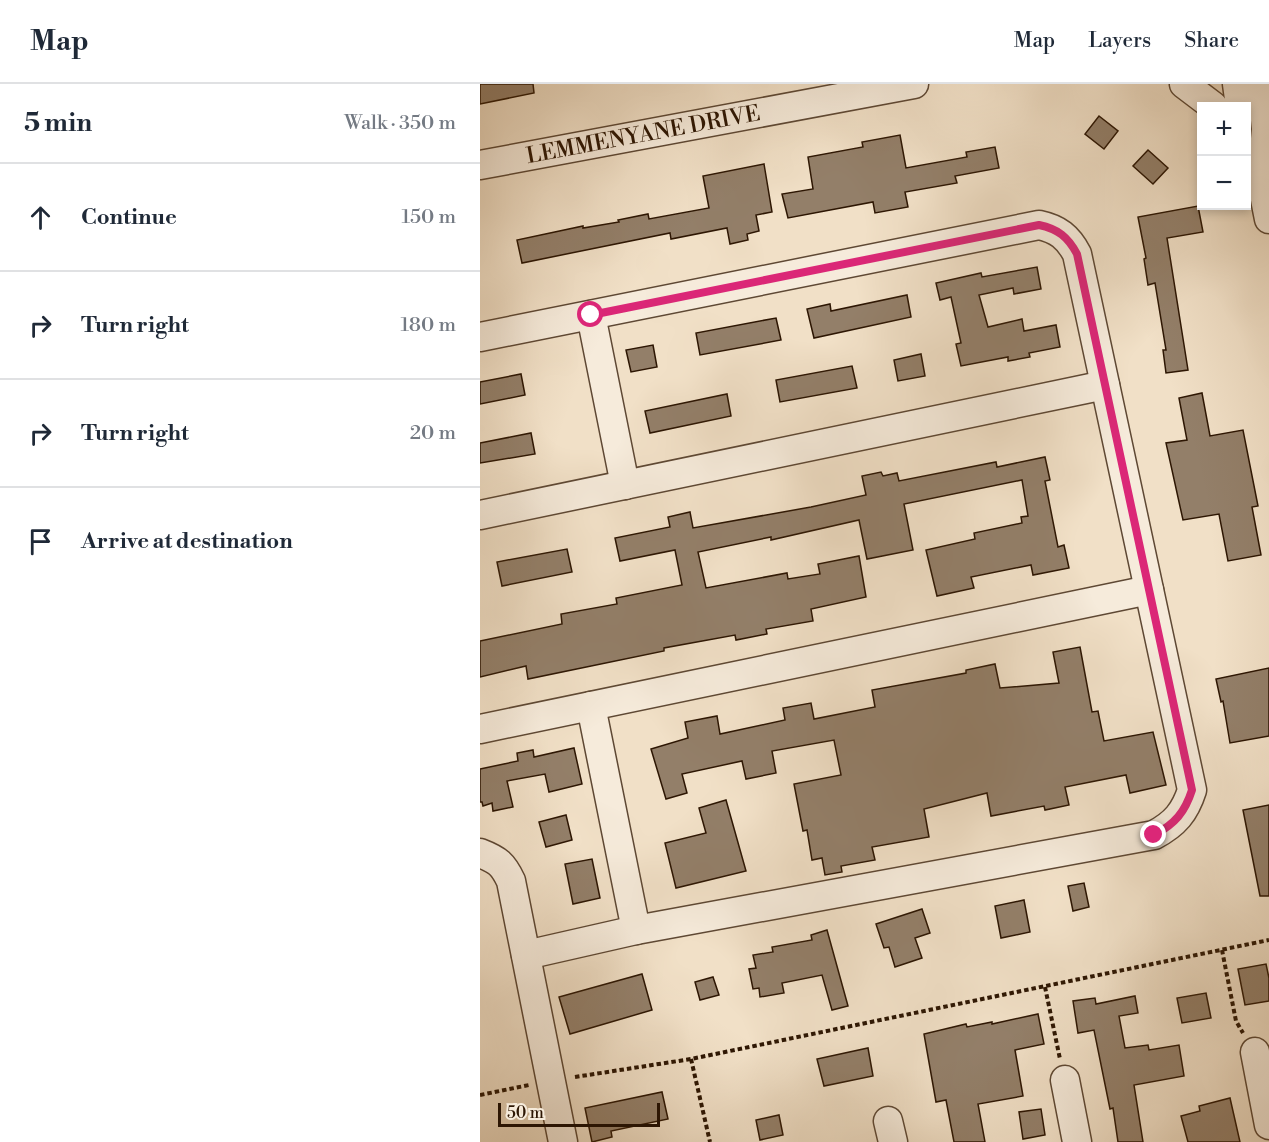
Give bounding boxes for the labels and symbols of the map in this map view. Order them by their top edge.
street label: LEMMENYANE DRIVE [524,100,762,170]
route start [577,301,603,327]
route end [1140,821,1166,847]
scale bar [498,1100,660,1128]

